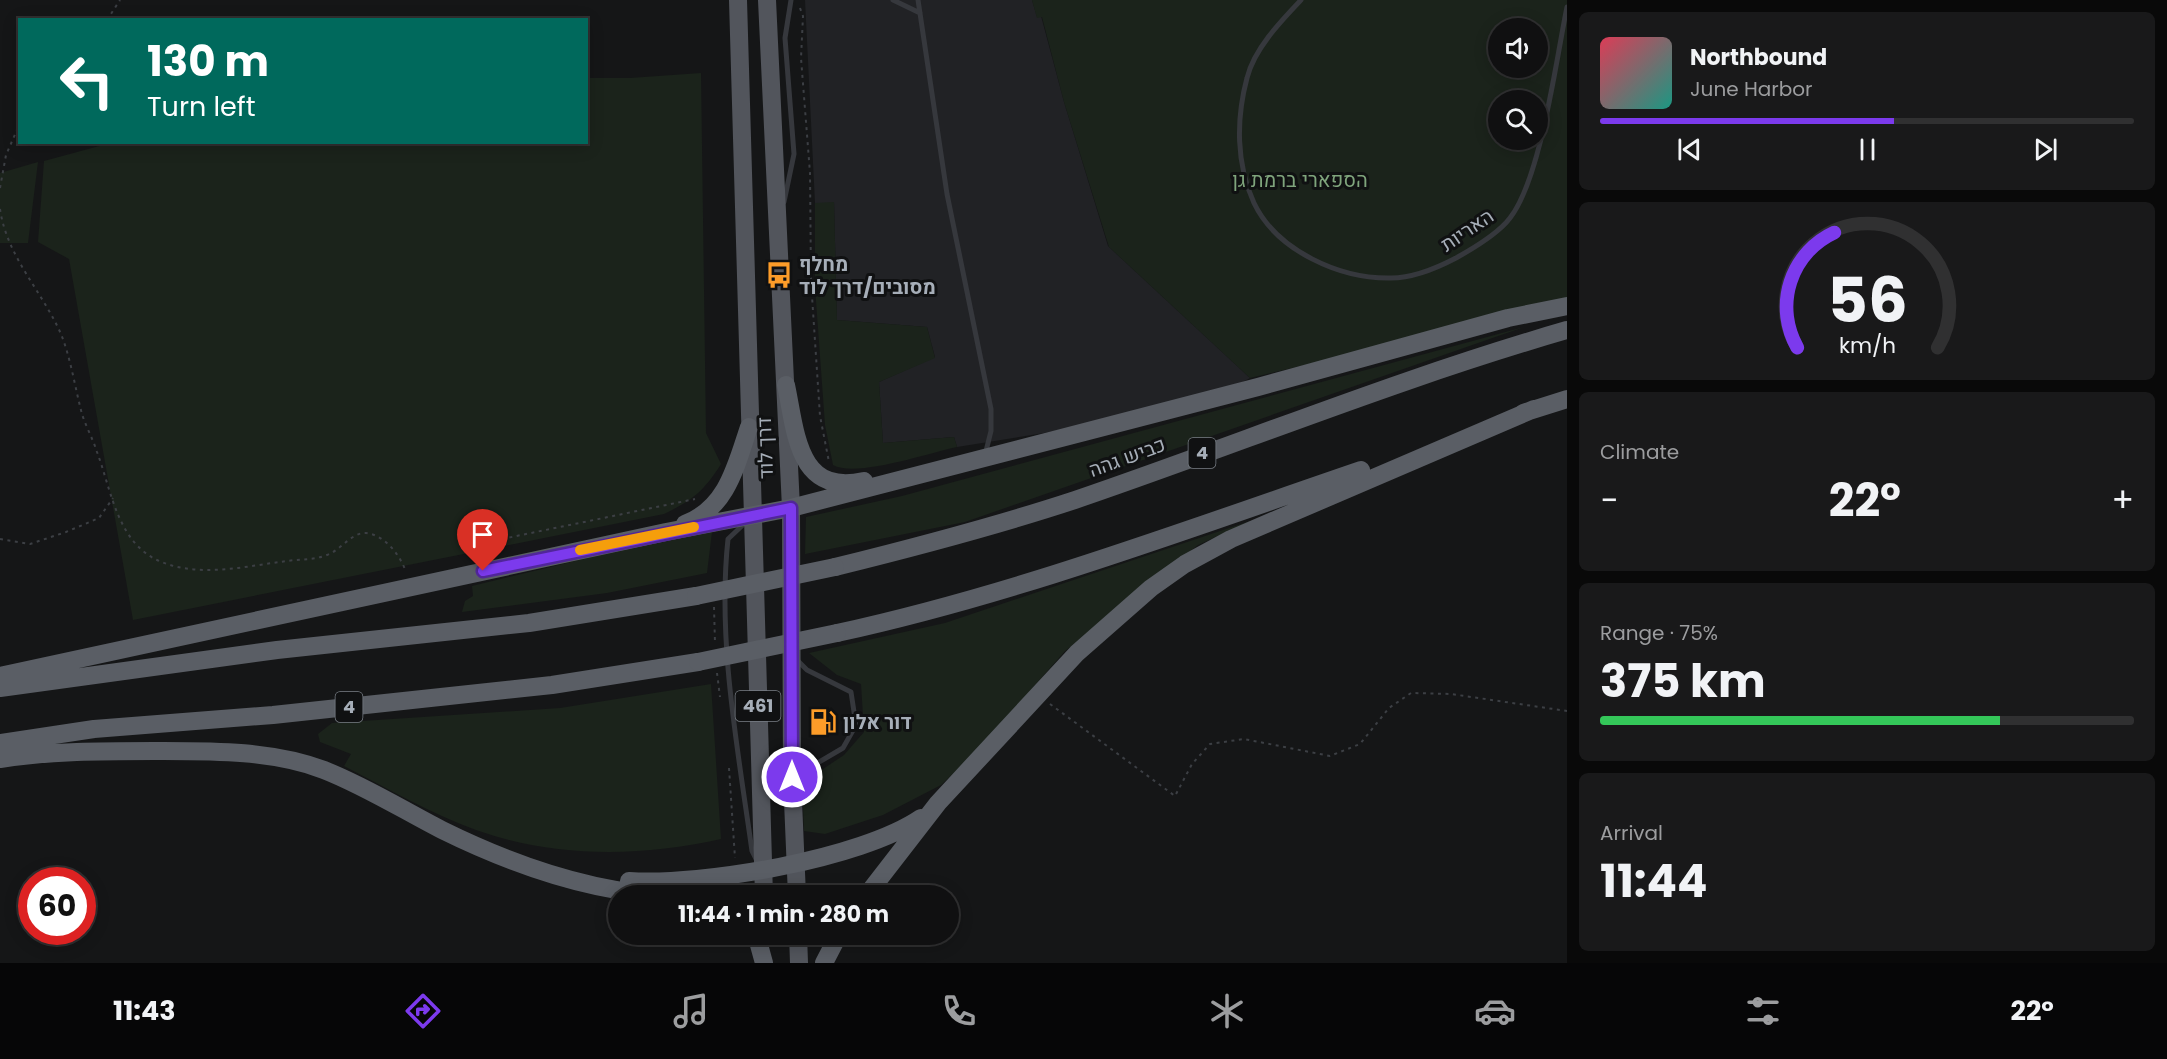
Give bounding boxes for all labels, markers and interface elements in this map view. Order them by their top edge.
map controls [1488,18,1548,150]
button: sound [1488,18,1548,78]
text: 130 m [147,32,269,91]
icon: left [48,42,126,120]
text: Northbound [1690,42,1827,73]
text: June Harbor [1690,75,1813,103]
text: Turn left [147,88,256,125]
button: search [1488,90,1548,150]
icon: previous [1673,133,1706,166]
icon: pause [1851,133,1884,166]
icon: next [2029,133,2062,166]
park label: הספארי ברמת גן [1232,166,1368,194]
street label: האריות [1435,202,1499,258]
place label: מחלף מסובים/דרך לוד [799,250,936,301]
text: 56 [1827,256,1907,344]
bus stop icon: מחלף מסובים/דרך לוד [764,260,794,290]
text: km/h [1838,331,1896,362]
street label: דרך לוד [750,416,780,480]
street label: כביש גהה [1085,430,1169,484]
road number: 4 [1188,438,1216,468]
text: Climate [1600,438,1679,466]
text: 22° [1829,469,1901,532]
text: − [1600,477,1618,524]
text: + [2111,477,2134,524]
pin [457,509,508,571]
icon: arrive [466,518,499,551]
text: Range · 75% [1600,619,1718,647]
text: 375 km [1600,650,1766,713]
road number: 461 [736,691,780,721]
road number: 4 [336,692,362,722]
fuel station icon: דור אלון [808,707,838,737]
place label: דור אלון [843,708,912,736]
position arrow [760,745,824,809]
text: Arrival [1600,819,1663,847]
text: 11:44 [1600,850,1708,913]
speed limit sign: 60 [18,867,96,945]
text: 11:44 · 1 min · 280 m [678,899,889,930]
icon: directions [402,990,444,1032]
icon: music [670,990,712,1032]
icon: phone [938,990,980,1032]
icon: climate [1206,990,1248,1032]
icon: car [1474,990,1516,1032]
icon: filters [1742,990,1784,1032]
text: 11:43 [113,992,176,1029]
text: 22° [2011,992,2054,1029]

